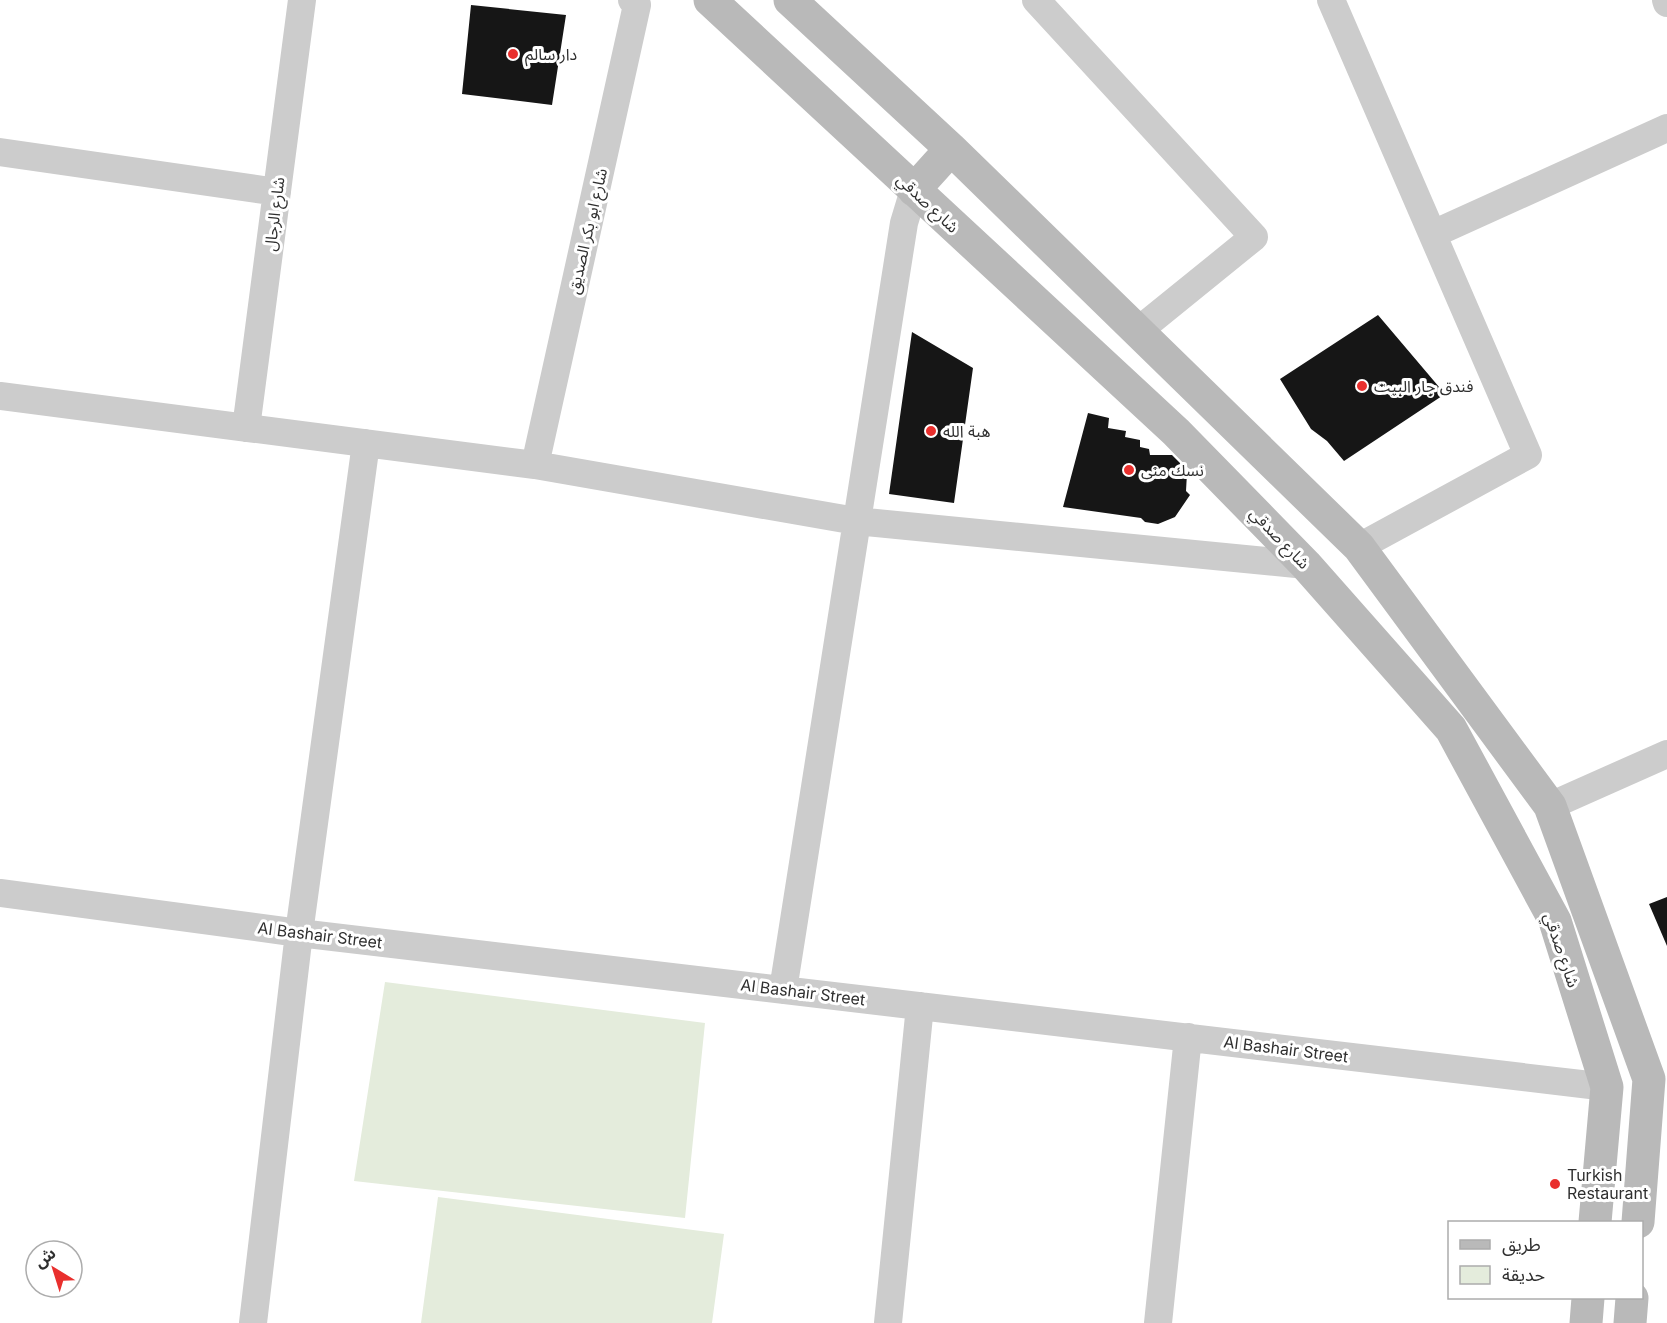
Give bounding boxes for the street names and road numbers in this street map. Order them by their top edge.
street label: شارع ابو بكر الصديق [563,166,614,297]
street label: شارع صدقي [891,169,963,239]
street label: شارع الرجال [260,176,291,253]
street label: شارع صدقي [1244,503,1314,575]
street label: شارع صدقي [1537,910,1584,991]
street label: Al Bashair Street [257,917,383,953]
street label: Al Bashair Street [740,974,866,1010]
street label: Al Bashair Street [1223,1031,1349,1067]

